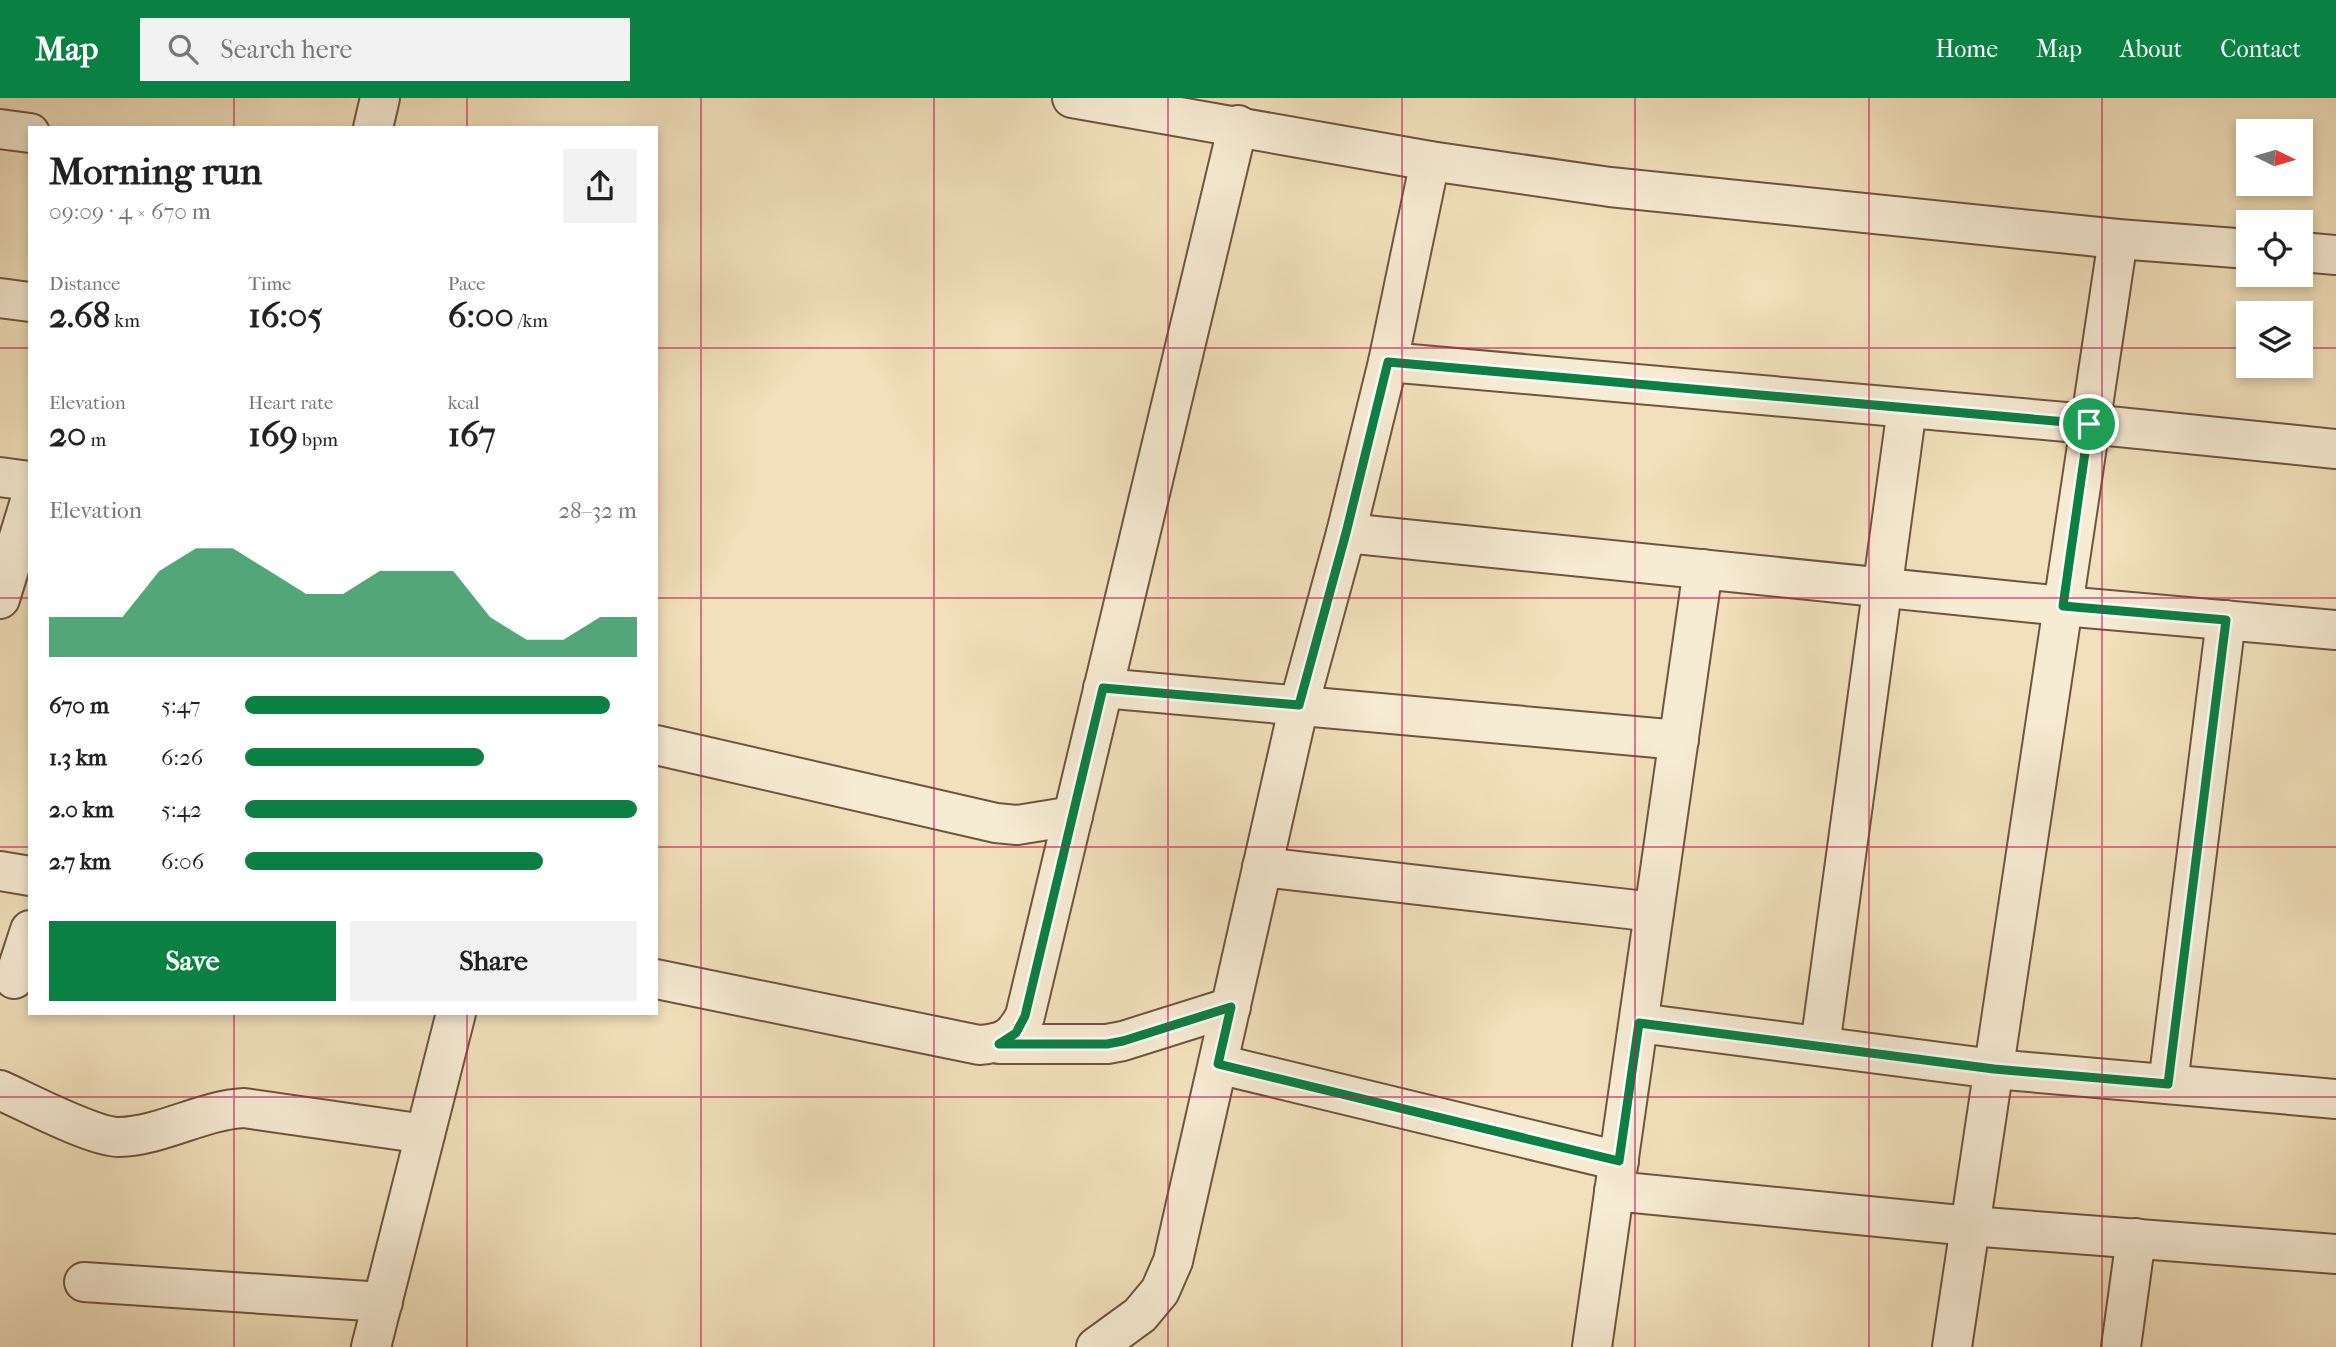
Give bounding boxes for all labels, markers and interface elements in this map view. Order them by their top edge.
search box [140,18,630,81]
text: Map [35,30,98,69]
icon: search [164,30,202,68]
text: Search here [220,34,352,65]
text: Home [1936,35,1998,63]
text: Map [2036,35,2082,63]
text: About [2120,35,2182,63]
text: Contact [2220,35,2301,63]
north arrow [2236,119,2314,196]
map controls [2236,119,2313,378]
text: Morning run [49,149,262,194]
button: share [563,149,637,223]
text: 09:09 · 4 × 670 m [49,198,211,225]
button: locate [2236,210,2313,287]
text: Distance [49,273,120,295]
text: Time [248,273,292,295]
text: Pace [448,273,486,295]
text: 2.68 [49,295,110,336]
text: 16:05 [248,295,323,336]
text: 6:00 [448,295,514,336]
button: layers [2236,301,2313,378]
text: km [110,310,140,332]
text: /km [514,310,548,332]
text: Elevation [49,392,126,414]
text: Heart rate [248,392,333,414]
text: kcal [448,392,480,414]
pin [2059,394,2119,454]
icon: arrive [2070,405,2108,443]
text: 20 [49,414,86,455]
text: 169 [248,414,298,455]
text: 167 [448,414,496,455]
text: m [86,429,106,451]
text: bpm [298,429,338,451]
text: Elevation [49,497,142,524]
text: 28–32 m [558,497,637,524]
text: 670 m [49,692,109,719]
text: 5:47 [161,692,201,719]
text: 1.3 km [49,744,107,771]
text: 6:26 [161,744,203,771]
text: 2.0 km [49,796,114,823]
text: 5:42 [161,796,202,823]
text: 2.7 km [49,848,111,875]
text: 6:06 [161,848,204,875]
button: Save [49,921,336,1001]
button: Share [350,921,637,1001]

